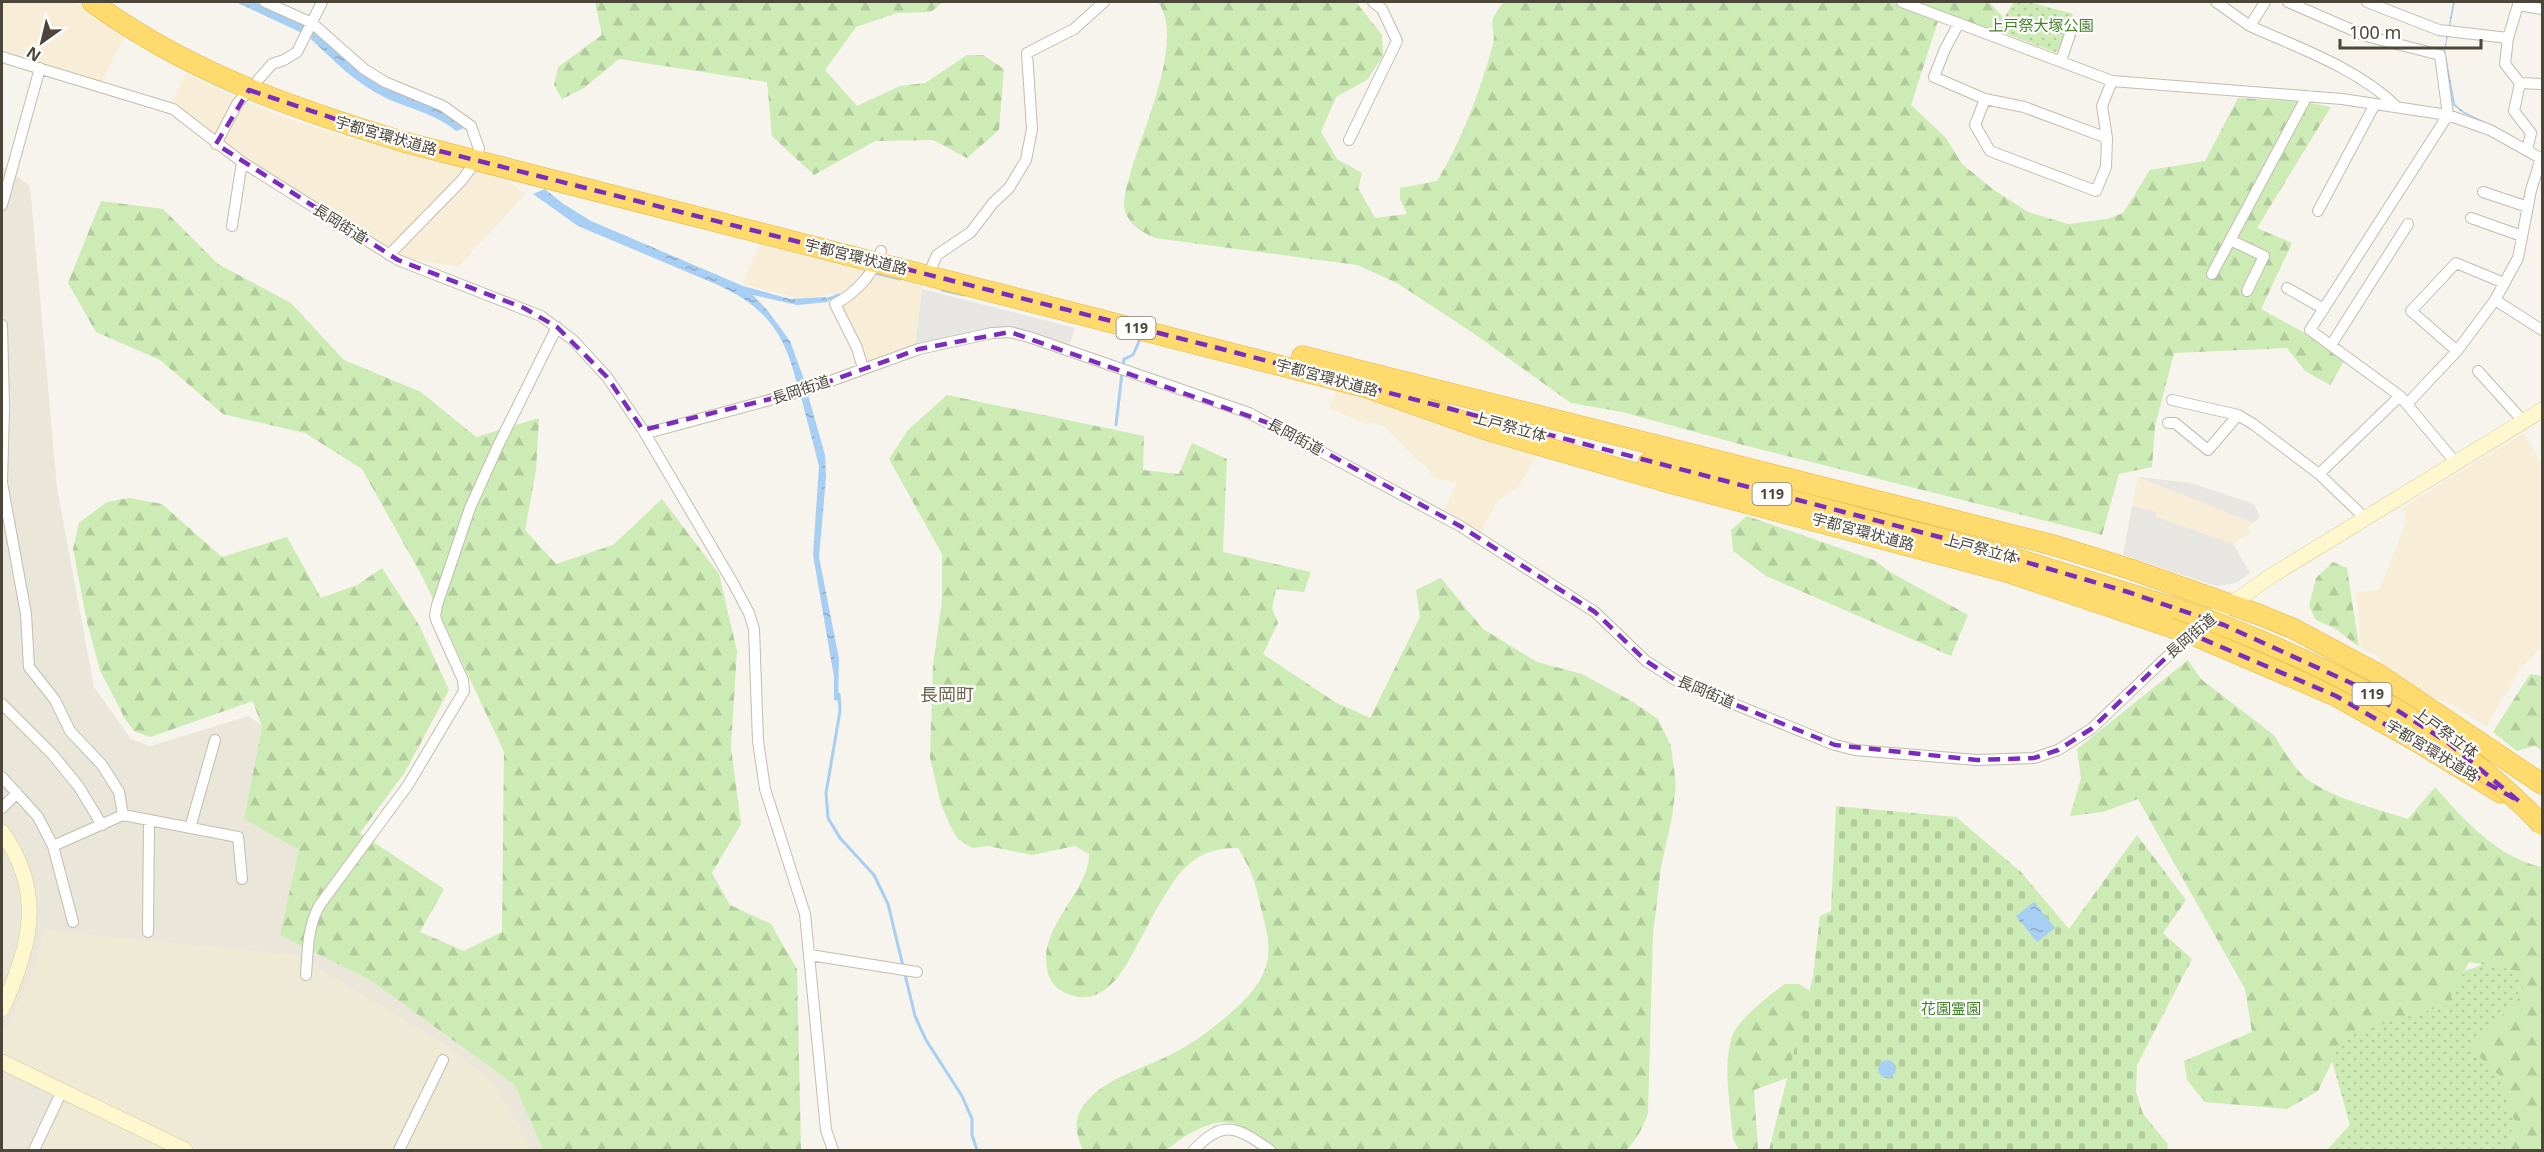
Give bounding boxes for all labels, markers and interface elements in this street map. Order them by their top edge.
north arrow [12,12,72,72]
scale bar [2340,12,2481,50]
park label: 上戸祭大塚公園 [1988,15,2094,35]
text: 100 m [2349,20,2401,44]
text: N [22,42,45,67]
street label: 宇都宮環状道路 [333,111,440,159]
street label: 長岡街道 [310,199,371,248]
street label: 宇都宮環状道路 [803,234,910,278]
road number: 119 [1116,317,1156,339]
street label: 宇都宮環状道路 [1274,354,1381,400]
street label: 長岡街道 [769,370,832,408]
street label: 上戸祭立体 [1471,407,1549,445]
street label: 長岡街道 [1264,413,1327,459]
road number: 119 [1752,483,1792,505]
street label: 宇都宮環状道路 [1810,508,1917,554]
street label: 上戸祭立体 [1942,529,2020,567]
street label: 長岡街道 [2161,608,2220,662]
street label: 長岡街道 [1675,670,1738,712]
district label: 長岡町 [920,682,974,706]
road number: 119 [2352,683,2392,705]
street label: 上戸祭立体 [2410,702,2483,762]
street label: 宇都宮環状道路 [2382,715,2483,786]
park label: 花園霊園 [1921,998,1981,1018]

